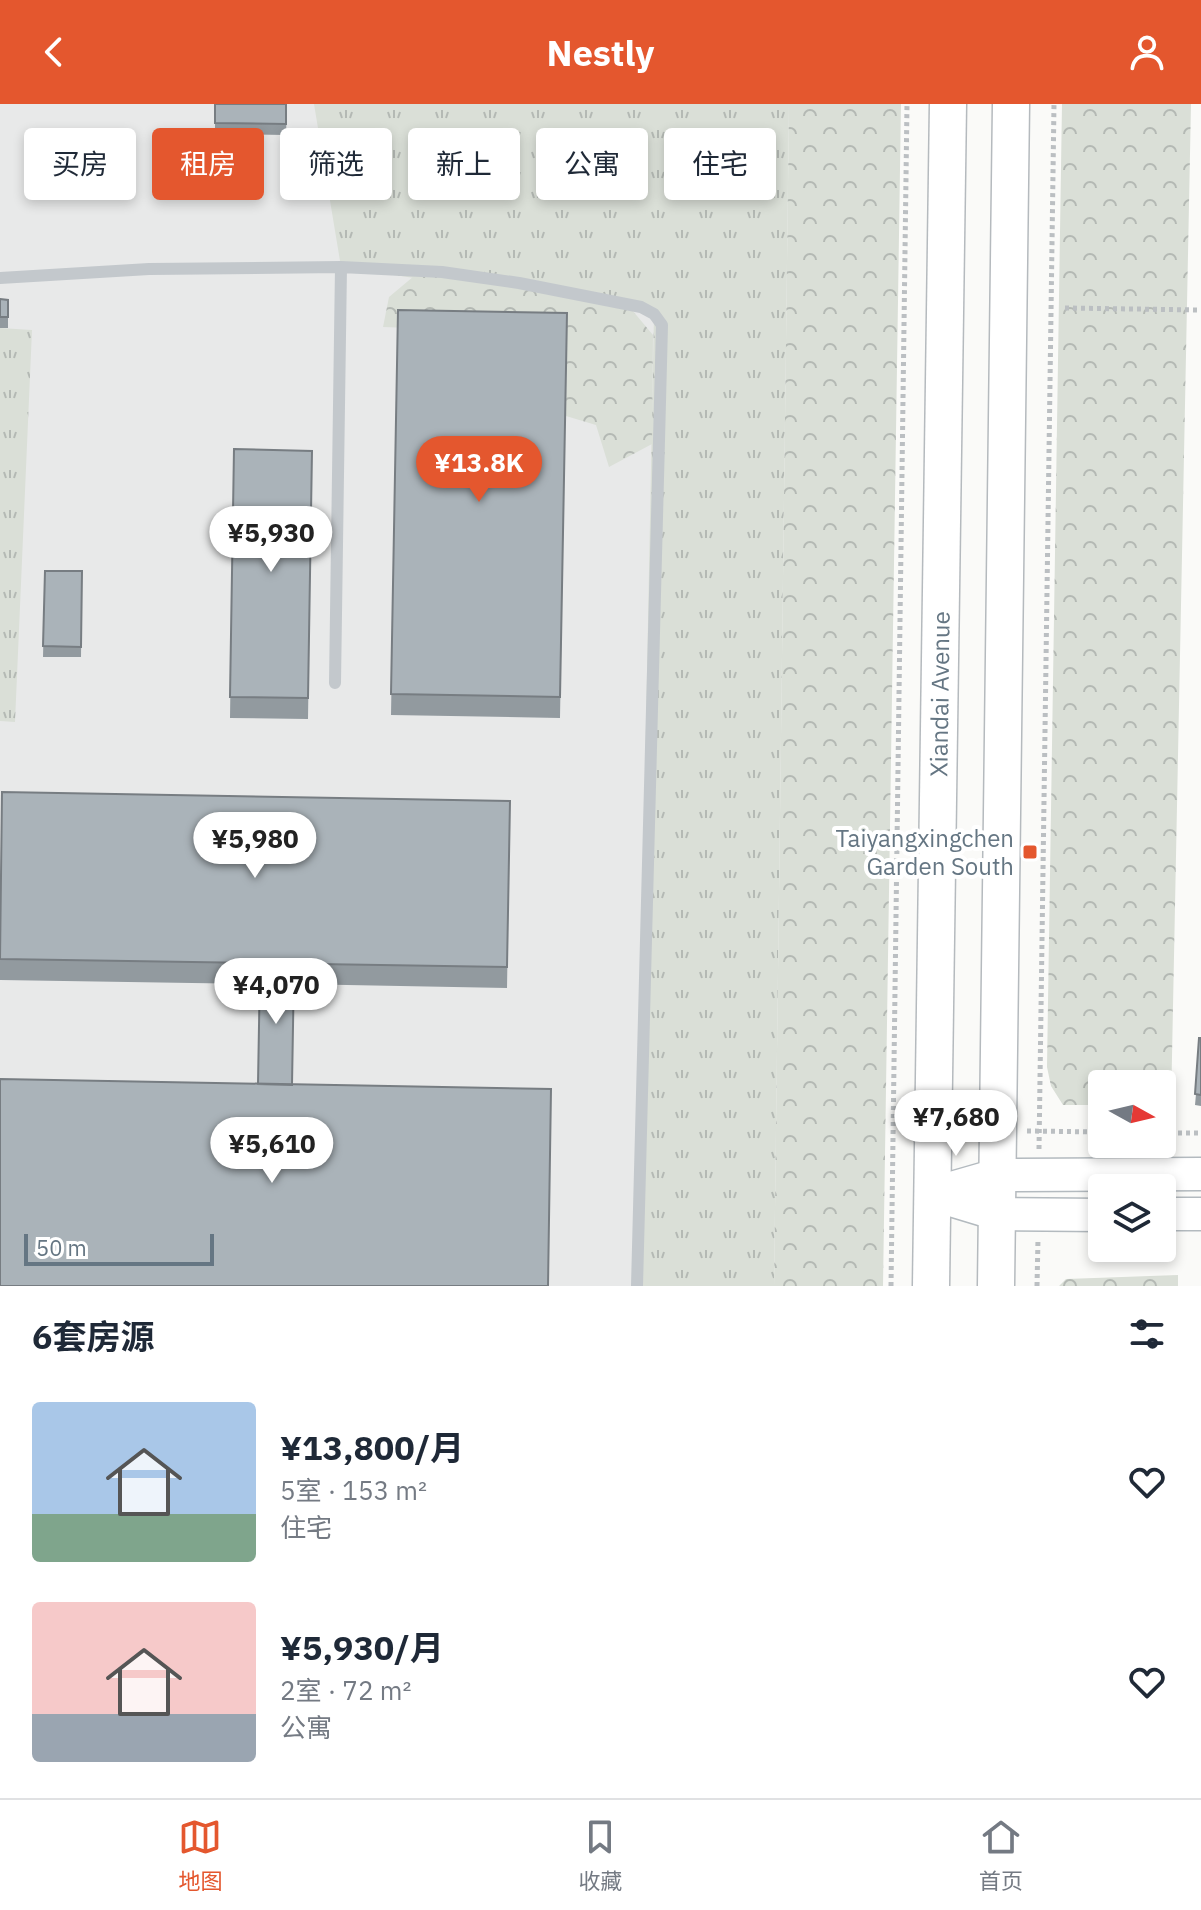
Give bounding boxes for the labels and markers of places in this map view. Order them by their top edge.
pin: ¥13.8K [414,436,544,504]
pin: ¥5,930 [206,506,336,574]
pin: ¥5,980 [190,812,320,880]
place label: Taiyangxingchen Garden South [836,822,1014,882]
marker: Taiyangxingchen Garden South [1021,843,1039,861]
pin: ¥4,070 [211,958,341,1026]
pin: ¥7,680 [891,1090,1021,1158]
pin: ¥5,610 [207,1117,337,1185]

